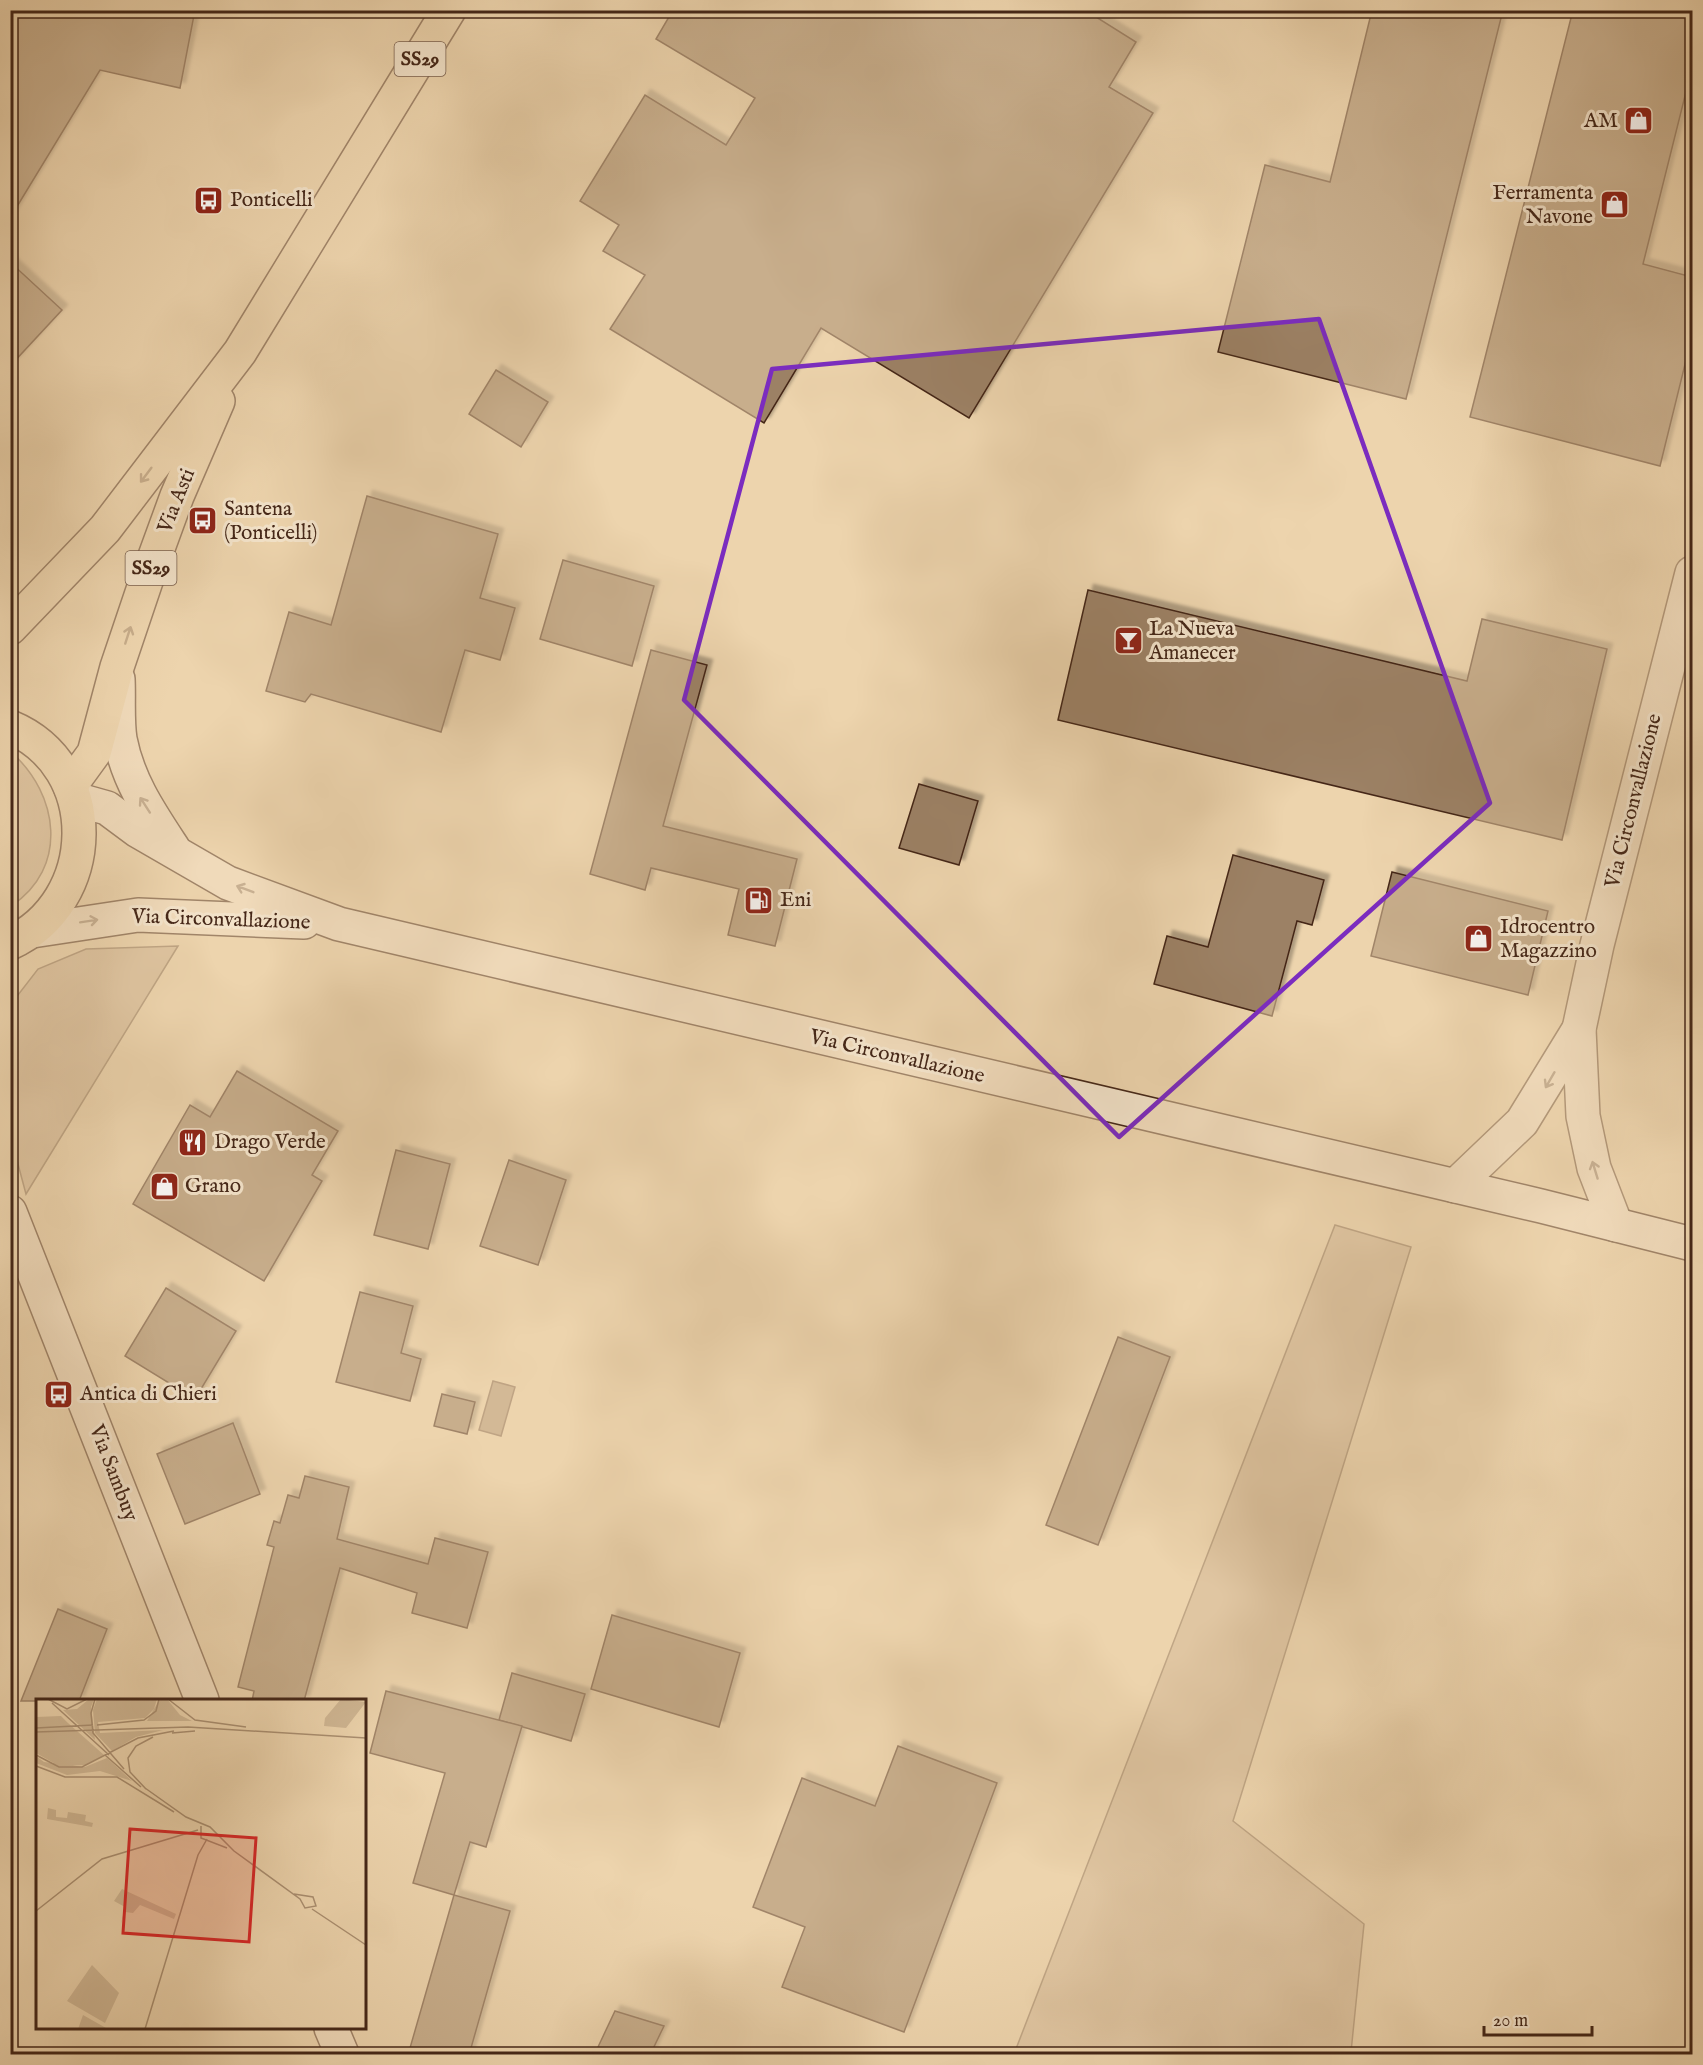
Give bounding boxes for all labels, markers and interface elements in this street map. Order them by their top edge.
road number: SS29 [394,42,446,76]
shop icon: AM [1623,105,1655,137]
place label: AM [1583,108,1618,135]
place label: Ferramenta Navone [1492,180,1594,231]
bus stop icon: Ponticelli [193,184,225,216]
place label: Ponticelli [230,187,313,214]
shop icon: Ferramenta Navone [1598,189,1630,221]
street label: Via Asti [151,465,202,538]
one-way arrow [140,467,153,483]
place label: Santena (Ponticelli) [224,496,317,547]
bus stop icon: Santena (Ponticelli) [187,505,219,537]
road number: SS29 [126,551,176,585]
place label: La Nueva Amanecer [1148,616,1236,667]
bar icon: La Nueva Amanecer [1112,625,1144,657]
one-way arrow [123,626,134,645]
street label: Via Circonvallazione [1599,711,1669,892]
one-way arrow [139,797,151,814]
one-way arrow [236,883,255,894]
fuel station icon: Eni [743,884,775,916]
place label: Eni [780,887,811,914]
street label: Via Circonvallazione [130,903,311,937]
place label: Idrocentro Magazzino [1500,914,1597,965]
one-way arrow [79,915,99,926]
shop icon: Idrocentro Magazzino [1463,923,1495,955]
street label: Via Circonvallazione [806,1024,987,1090]
one-way arrow [1543,1071,1555,1088]
restaurant icon: Drago Verde [177,1126,209,1158]
place label: Drago Verde [214,1129,326,1156]
one-way arrow [1589,1161,1600,1180]
shop icon: Grano [148,1170,180,1202]
place label: Grano [185,1173,241,1200]
bus stop icon: Antica di Chieri [43,1378,75,1410]
place label: Antica di Chieri [79,1381,217,1408]
street label: Via Sambuy [82,1420,144,1526]
inset map [36,1699,366,2029]
scale bar [1484,1999,1592,2037]
text: 20 m [1493,2010,1528,2033]

